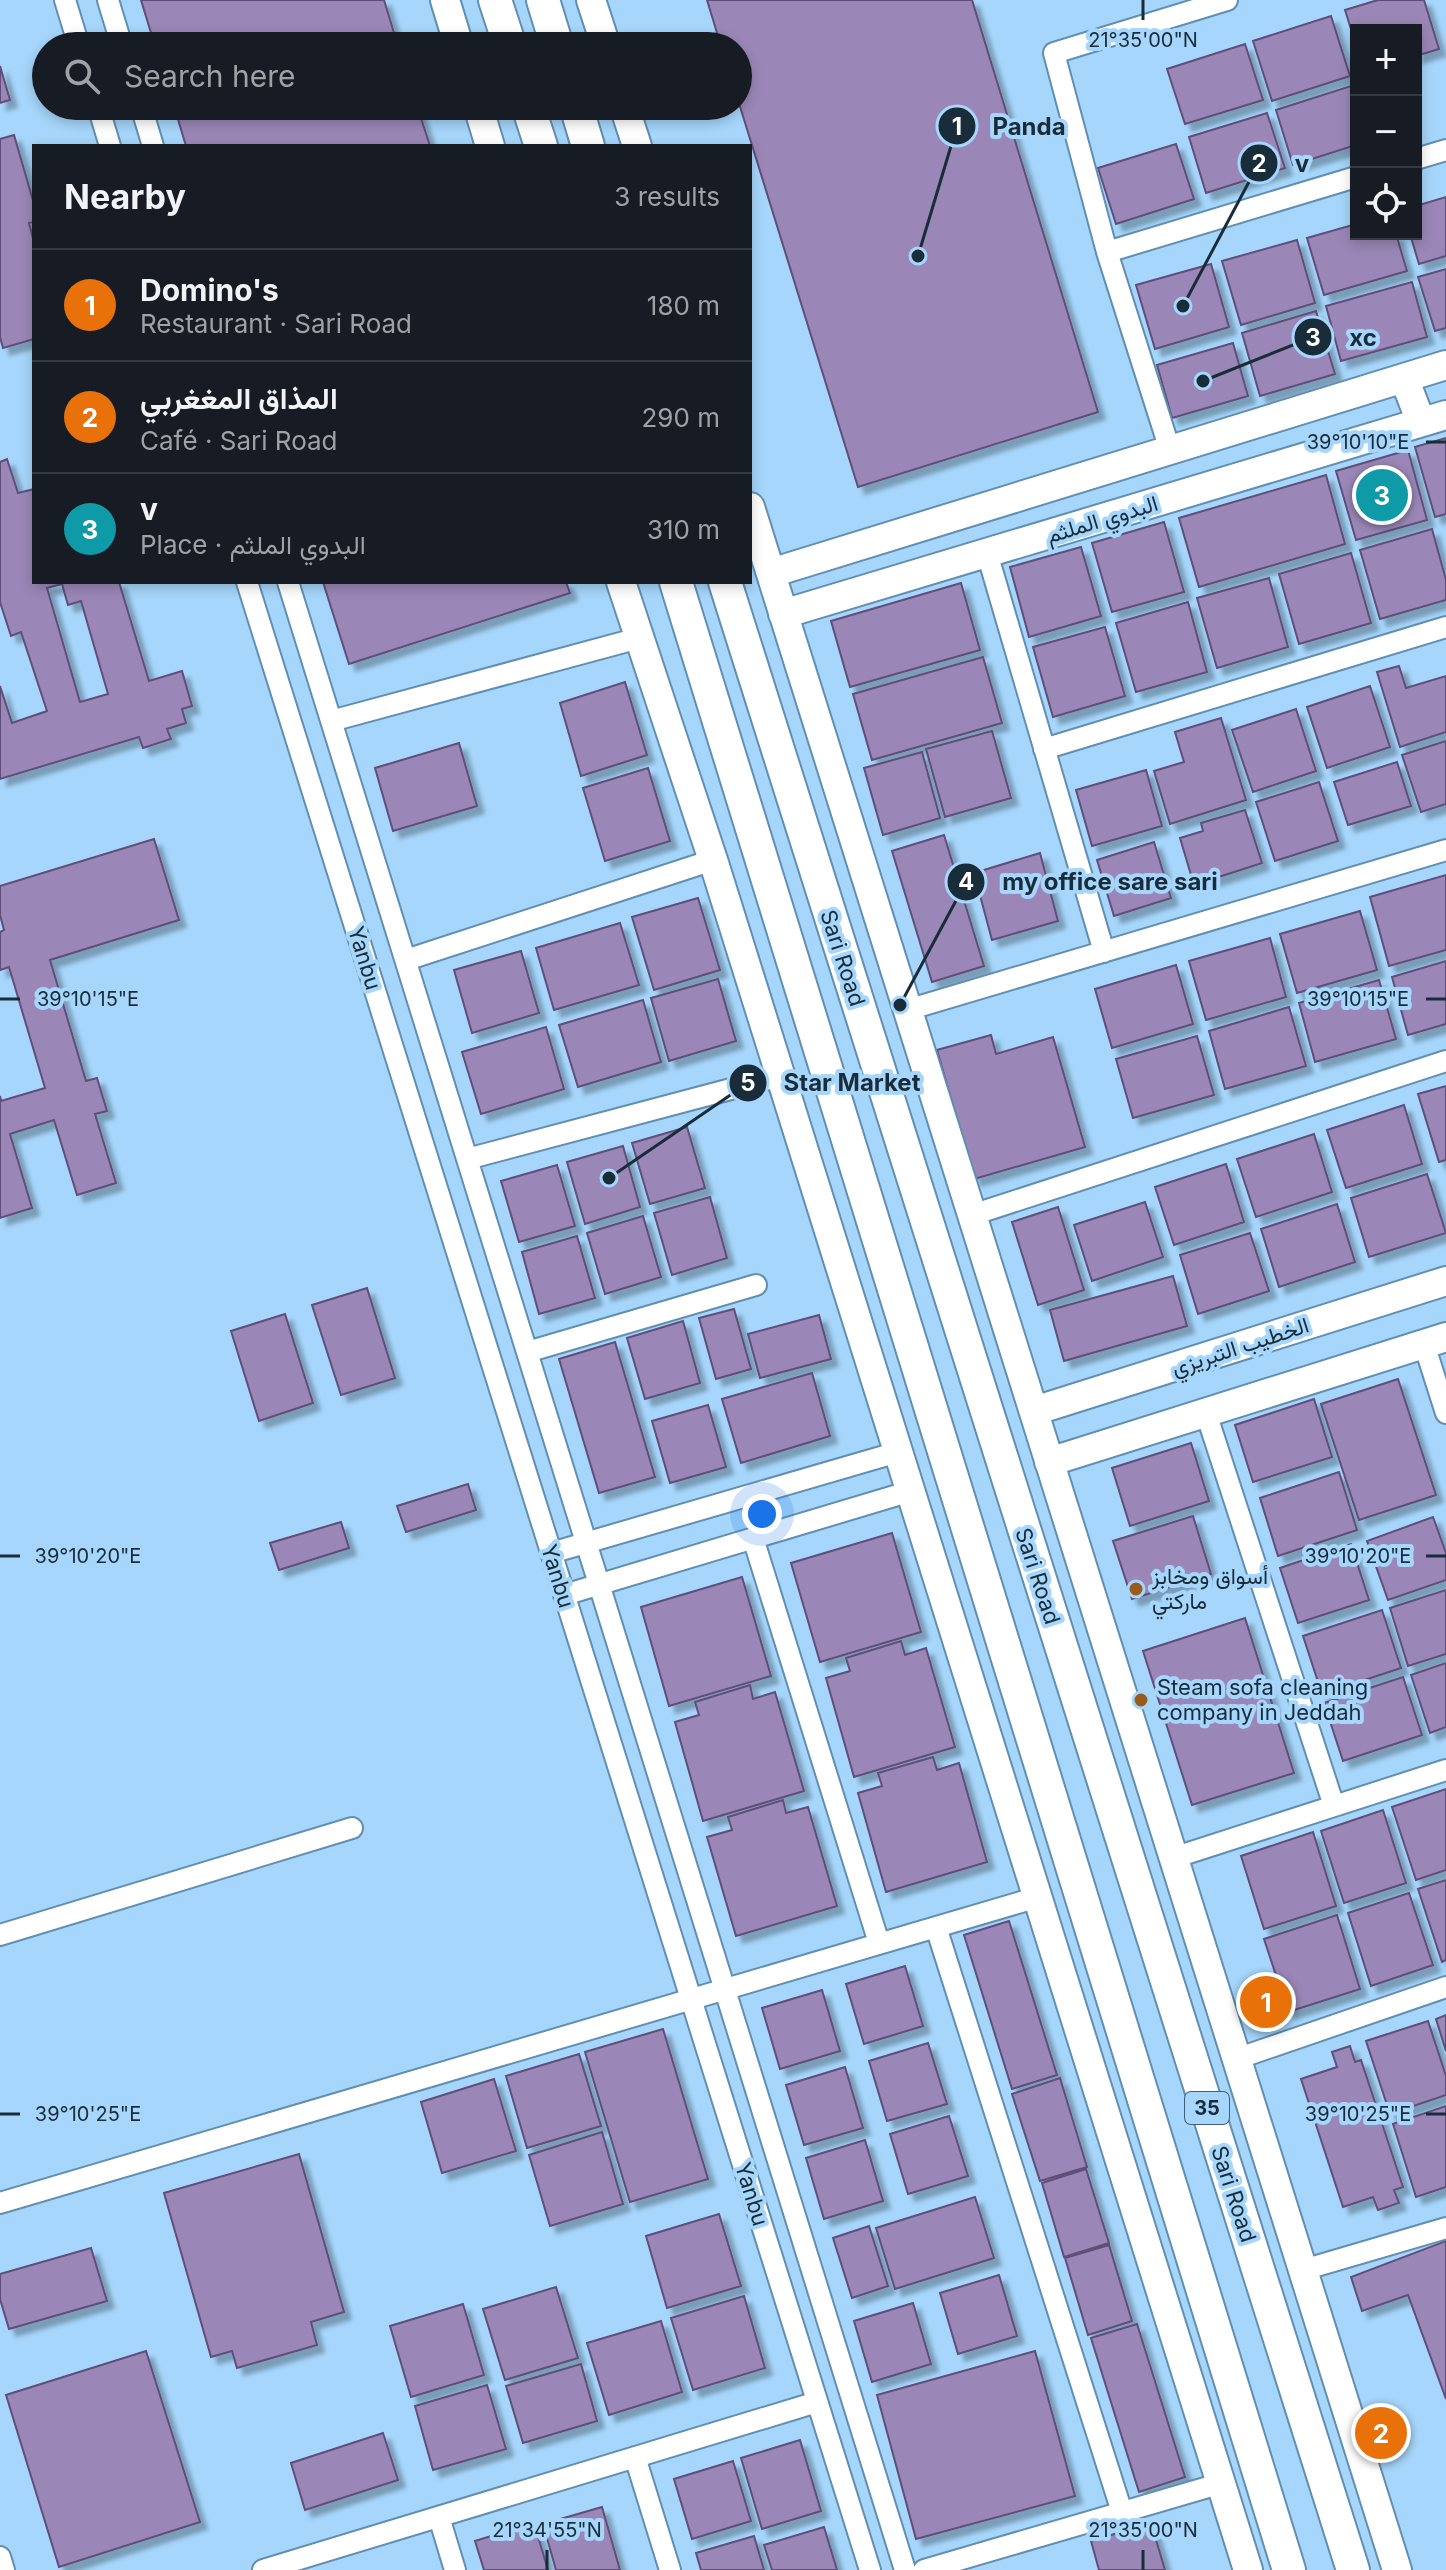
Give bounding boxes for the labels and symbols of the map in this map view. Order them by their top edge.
text: 21°35'00"N [1088,28,1198,52]
callout: Panda [937,102,1082,150]
text: 1 [952,112,962,141]
text: Panda [992,112,1066,141]
callout: v [1239,139,1326,187]
text: 2 [1251,149,1267,178]
text: v [1295,149,1310,178]
callout: xc [1293,313,1393,361]
text: 3 [1305,323,1321,352]
text: xc [1349,323,1377,352]
text: 39°10'10"E [1307,430,1409,454]
pin: 3 [1356,465,1408,525]
street label: البدوي الملثم [1043,490,1163,554]
callout: my office sare sari [946,858,1234,906]
text: 4 [958,867,974,896]
text: my office sare sari [1002,867,1218,896]
street label: Sari Road [815,907,871,1009]
street label: Yanbu [343,923,387,993]
text: 39°10'15"E [37,987,139,1011]
text: 39°10'15"E [1307,987,1409,1011]
callout: Star Market [728,1059,937,1107]
text: 5 [740,1068,756,1097]
text: Star Market [784,1068,921,1097]
street label: الخطيب التبريزي [1168,1312,1314,1386]
your location [742,1494,782,1534]
street label: Sari Road [1010,1525,1066,1627]
street label: Yanbu [536,1541,580,1611]
text: 39°10'20"E [35,1544,141,1568]
text: 39°10'20"E [1305,1544,1411,1568]
place label: أسواق ومخابز ماركتي [1151,1563,1268,1620]
marker: أسواق ومخابز ماركتي [1127,1580,1145,1598]
place label: Steam sofa cleaning company in Jeddah [1157,1674,1368,1725]
marker: Steam sofa cleaning company in Jeddah [1132,1691,1150,1709]
pin: 1 [1240,1972,1292,2032]
road number: 35 [1185,2092,1229,2124]
text: 39°10'25"E [35,2102,141,2126]
text: 39°10'25"E [1305,2102,1411,2126]
street label: Sari Road [1206,2143,1262,2245]
street label: Yanbu [730,2159,774,2229]
pin: 2 [1355,2403,1407,2463]
text: 21°34'55"N [492,2518,602,2542]
text: 21°35'00"N [1088,2518,1198,2542]

